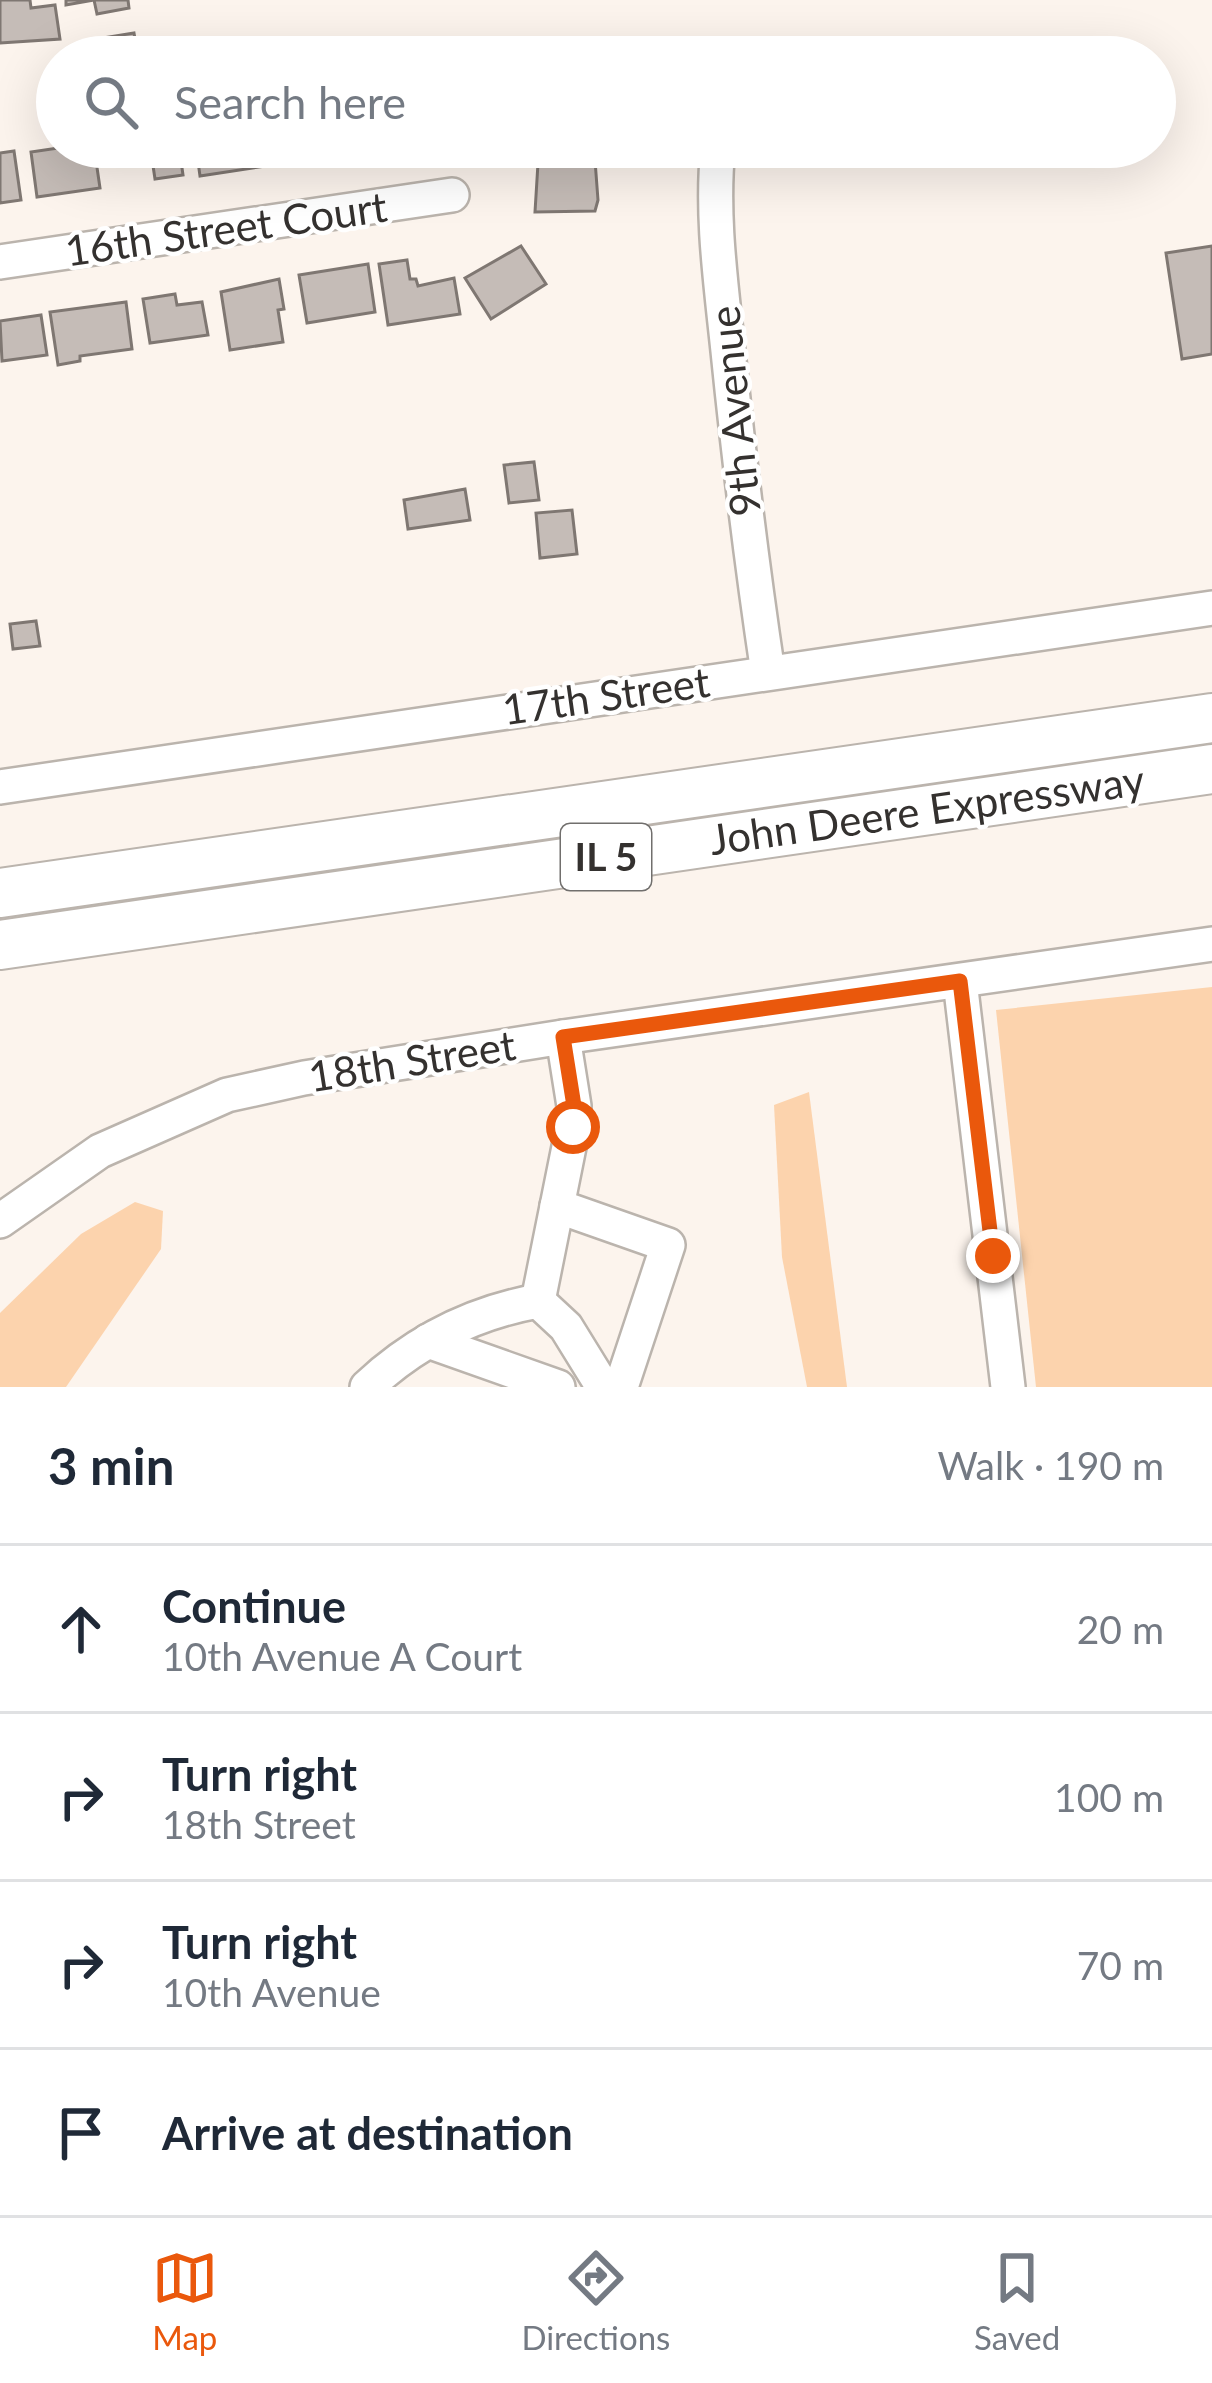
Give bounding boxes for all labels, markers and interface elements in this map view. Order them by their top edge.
search box [36,36,1176,168]
icon: search [78,69,144,135]
text: Search here [174,75,406,129]
street label: 16th Street Court [62,181,390,275]
street label: 9th Avenue [698,303,770,519]
street label: 17th Street [499,656,713,734]
street label: John Deere Expressway [706,754,1148,864]
road number: IL 5 [561,824,651,890]
street label: 18th Street [305,1019,519,1101]
route start [546,1100,600,1154]
route end [966,1229,1020,1283]
text: 3 min [48,1435,174,1496]
text: Walk · 190 m [937,1442,1164,1488]
text: Continue [162,1579,346,1633]
icon: ahead [48,1596,114,1662]
text: 20 m [1077,1606,1164,1652]
text: 10th Avenue A Court [162,1633,522,1679]
text: Turn right [162,1747,357,1801]
icon: right [48,1764,114,1830]
text: 100 m [1054,1774,1164,1820]
text: 18th Street [162,1801,356,1847]
text: Turn right [162,1915,357,1969]
icon: right [48,1932,114,1998]
text: 70 m [1077,1942,1164,1988]
text: 10th Avenue [162,1969,381,2015]
icon: arrive [48,2100,114,2166]
text: Arrive at destination [162,2106,573,2160]
tab: Map [152,2245,218,2357]
tab: Directions [521,2245,670,2357]
tab: Saved [974,2245,1060,2357]

